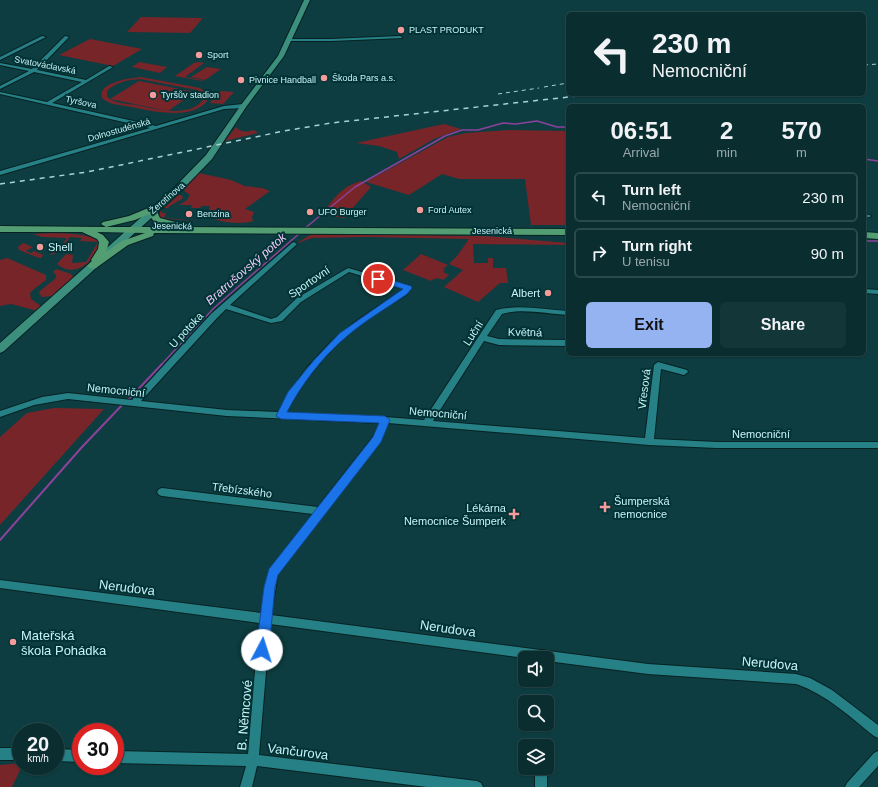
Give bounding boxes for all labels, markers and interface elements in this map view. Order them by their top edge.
marker: PLAST PRODUKT [396,25,406,35]
place label: PLAST PRODUKT [409,25,484,35]
icon: left [586,28,638,80]
text: 230 m [652,28,731,59]
marker: Sport [194,50,204,60]
place label: Sport [207,50,229,60]
street label: Svatováclavská [13,54,77,76]
text: Nemocniční [652,61,747,81]
marker: Škoda Pars a.s. [319,73,329,83]
place label: Škoda Pars a.s. [332,73,396,83]
marker: Pivnice Handball [236,75,246,85]
place label: Pivnice Handball [249,75,316,85]
marker: Tyršův stadion [148,90,158,100]
place label: Tyršův stadion [161,90,219,100]
street label: Tyršova [65,94,97,110]
street label: Dolnostudénská [87,116,151,144]
text: 06:51 [610,117,672,144]
text: 2 [720,117,733,144]
text: 570 [782,117,822,144]
text: Arrival [623,145,660,160]
text: min [716,145,737,160]
text: m [796,145,807,160]
street label: Žerotínova [147,180,187,216]
text: Turn left [622,181,681,198]
icon: left [588,186,610,208]
text: 230 m [802,189,844,206]
text: Nemocniční [622,198,691,213]
marker: Ford Autex [415,205,425,215]
place label: Ford Autex [428,205,472,215]
marker: UFO Burger [305,207,315,217]
place label: UFO Burger [318,207,367,217]
marker: Benzina [184,209,194,219]
place label: Benzina [197,209,230,219]
street label: Jesenická [152,221,192,231]
street label: Jesenická [472,226,512,236]
water label: Bratrušovský potok [203,230,290,308]
text: Turn right [622,237,692,254]
place label: Shell [48,241,72,253]
marker: Shell [35,242,45,252]
icon: right [588,242,610,264]
text: 90 m [811,245,844,262]
text: U tenisu [622,254,670,269]
pin [361,262,395,296]
street label: Sportovní [286,264,332,300]
icon: arrive [367,268,389,290]
place label: Albert [511,287,540,299]
marker: Albert [543,288,553,298]
button: Exit [586,302,712,348]
button: Share [720,302,846,348]
street label: U potoka [167,309,206,350]
street label: Luční [461,318,485,348]
street label: Květná [508,326,543,338]
street label: Vřesová [636,367,653,410]
street label: Nemocniční [86,381,146,399]
street label: Nemocniční [409,404,467,422]
street label: Nemocniční [732,428,790,440]
street label: Třebízského [211,480,273,500]
place label: Šumperská nemocnice [614,495,671,520]
marker: Šumperská nemocnice [599,501,611,513]
place label: Lékárna Nemocnice Šumperk [404,502,507,527]
marker: Lékárna Nemocnice Šumperk [509,509,519,519]
street label: Nerudova [98,577,157,598]
street label: Nerudova [419,617,478,640]
place label: Mateřská škola Pohádka [21,628,107,658]
position arrow [241,629,283,671]
marker: Mateřská škola Pohádka [8,637,18,647]
map controls [518,651,554,775]
button: sound [518,651,554,687]
street label: Nerudova [741,654,799,673]
street label: B. Němcové [234,679,255,751]
button: search [518,695,554,731]
speed limit sign: 30 [72,723,124,775]
text: 20 [27,733,49,755]
button: layers [518,739,554,775]
street label: Vančurova [267,740,330,763]
text: km/h [27,753,49,764]

